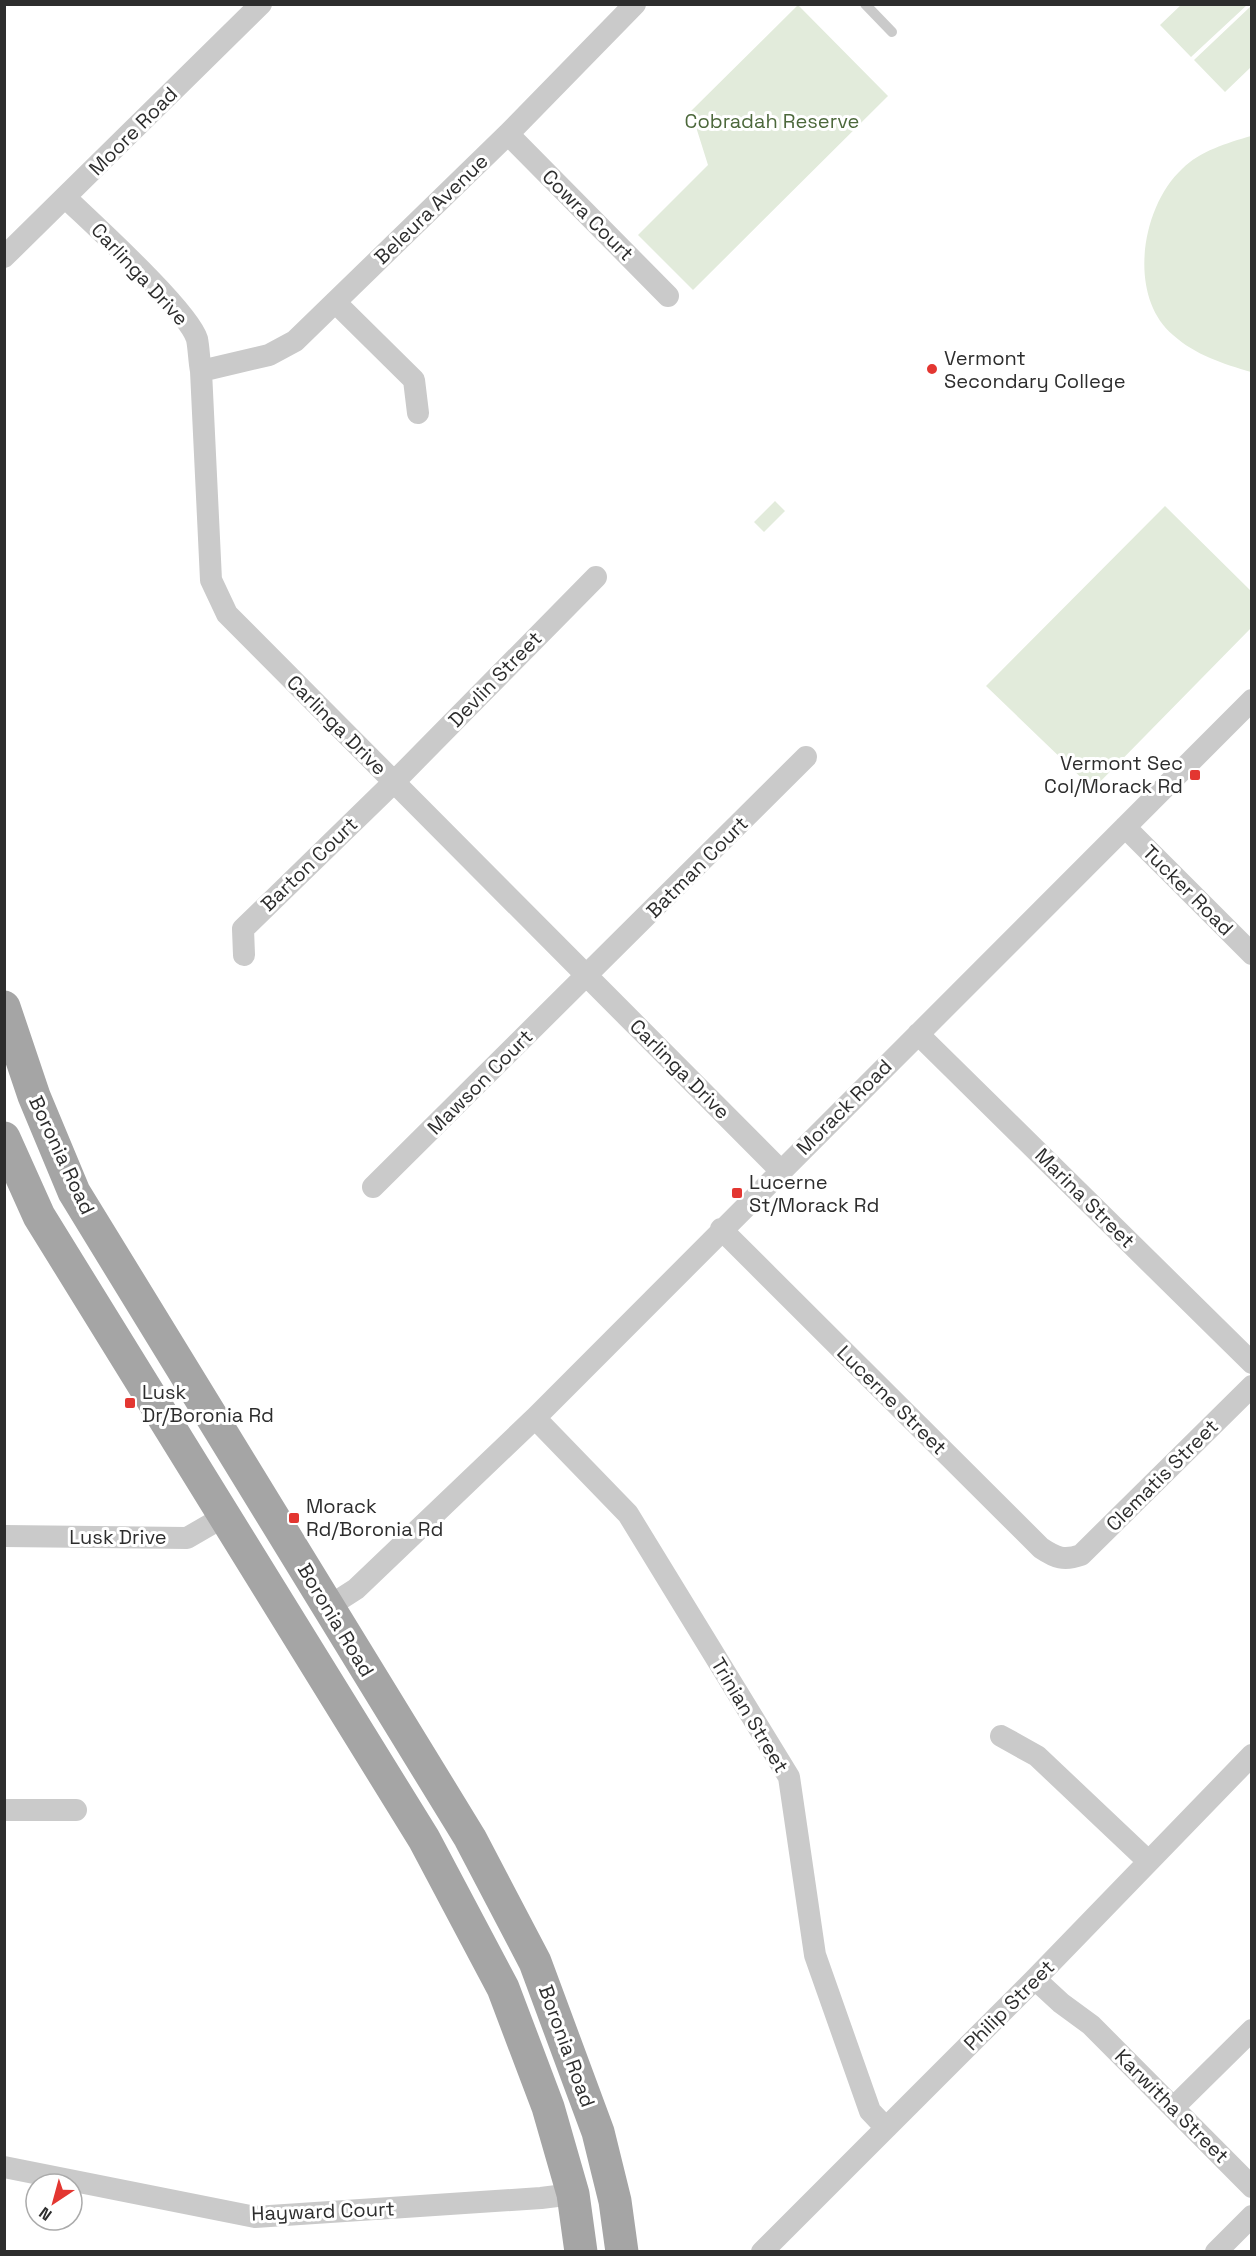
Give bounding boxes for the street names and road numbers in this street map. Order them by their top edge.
street label: Moore Road [83,81,183,181]
street label: Beleura Avenue [369,148,493,270]
street label: Cowra Court [537,164,639,266]
street label: Carlinga Drive [86,217,194,331]
street label: Devlin Street [443,625,547,733]
street label: Carlinga Drive [281,669,393,781]
street label: Barton Court [255,811,363,917]
street label: Batman Court [641,811,753,923]
street label: Tucker Road [1137,839,1239,941]
street label: Carlinga Drive [624,1013,736,1125]
street label: Mawson Court [422,1024,538,1140]
street label: Morack Road [791,1054,897,1160]
street label: Boronia Road [23,1091,101,1219]
street label: Marina Street [1029,1142,1141,1254]
street label: Lucerne Street [832,1340,952,1460]
street label: Clematis Street [1100,1413,1224,1537]
street label: Lusk Drive [69,1524,167,1550]
street label: Boronia Road [292,1558,380,1682]
street label: Trinian Street [705,1653,795,1777]
street label: Philip Street [958,1954,1060,2056]
street label: Boronia Road [533,1981,601,2111]
street label: Karwitha Street [1109,2043,1235,2169]
street label: Hayward Court [251,2196,395,2226]

